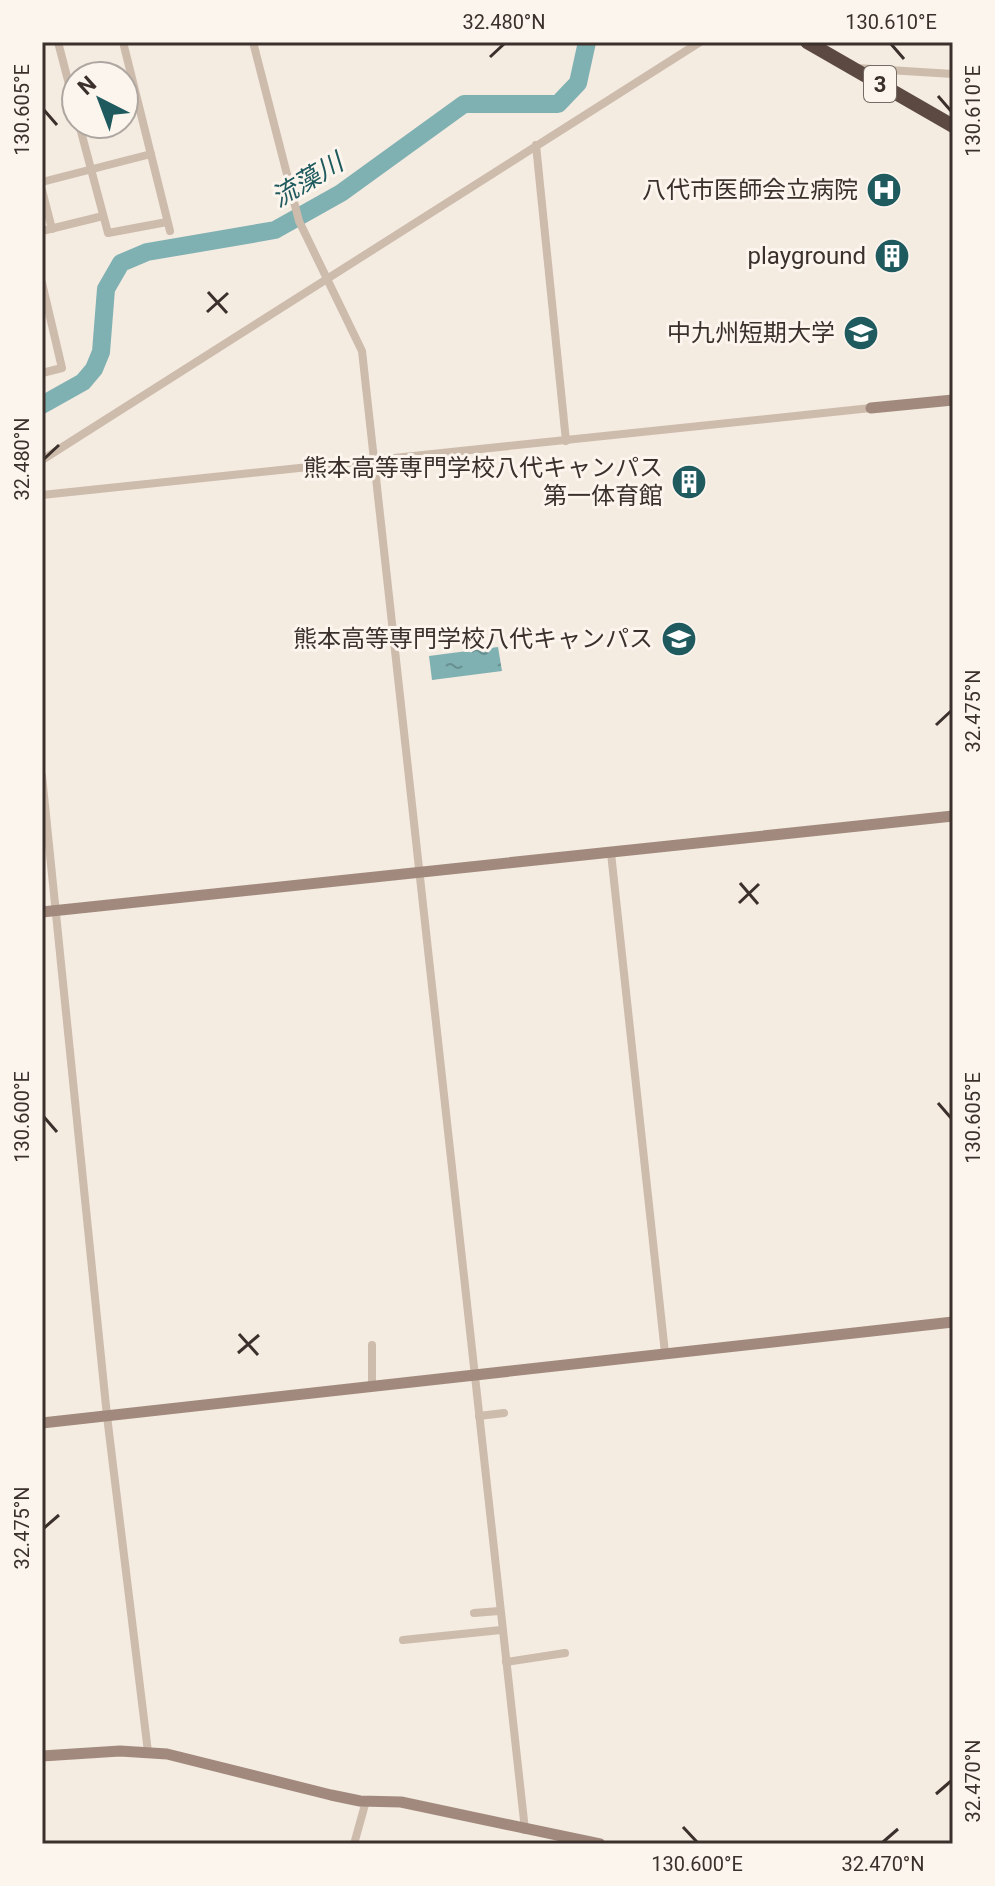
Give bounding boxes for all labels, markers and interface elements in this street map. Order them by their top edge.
text: 32.480°N [462,10,546,34]
text: 130.610°E [845,10,937,34]
north arrow [60,60,140,140]
text: 130.605°E [10,64,34,156]
text: 130.610°E [961,65,985,157]
road number: 3 [864,66,896,102]
text: N [73,71,101,100]
water label: 流藻川 [266,146,351,213]
hospital icon: 八代市医師会立病院 [865,171,903,209]
place label: 八代市医師会立病院 [642,176,858,204]
building icon: playground [873,237,911,275]
place label: playground [748,242,866,270]
school or university icon: 中九州短期大学 [842,314,880,352]
place label: 中九州短期大学 [667,319,835,347]
text: 32.480°N [10,417,34,501]
place label: 熊本高等専門学校八代キャンパス 第一体育館 [303,454,663,510]
building icon: 熊本高等専門学校八代キャンパス 第一体育館 [670,463,708,501]
school or university icon: 熊本高等専門学校八代キャンパス [660,620,698,658]
place label: 熊本高等専門学校八代キャンパス [293,625,653,653]
text: 32.475°N [961,669,985,753]
text: 130.600°E [10,1071,34,1163]
text: 130.605°E [961,1072,985,1164]
text: 32.475°N [10,1486,34,1570]
text: 32.470°N [961,1739,985,1823]
text: 130.600°E [651,1852,743,1876]
text: 32.470°N [841,1852,925,1876]

